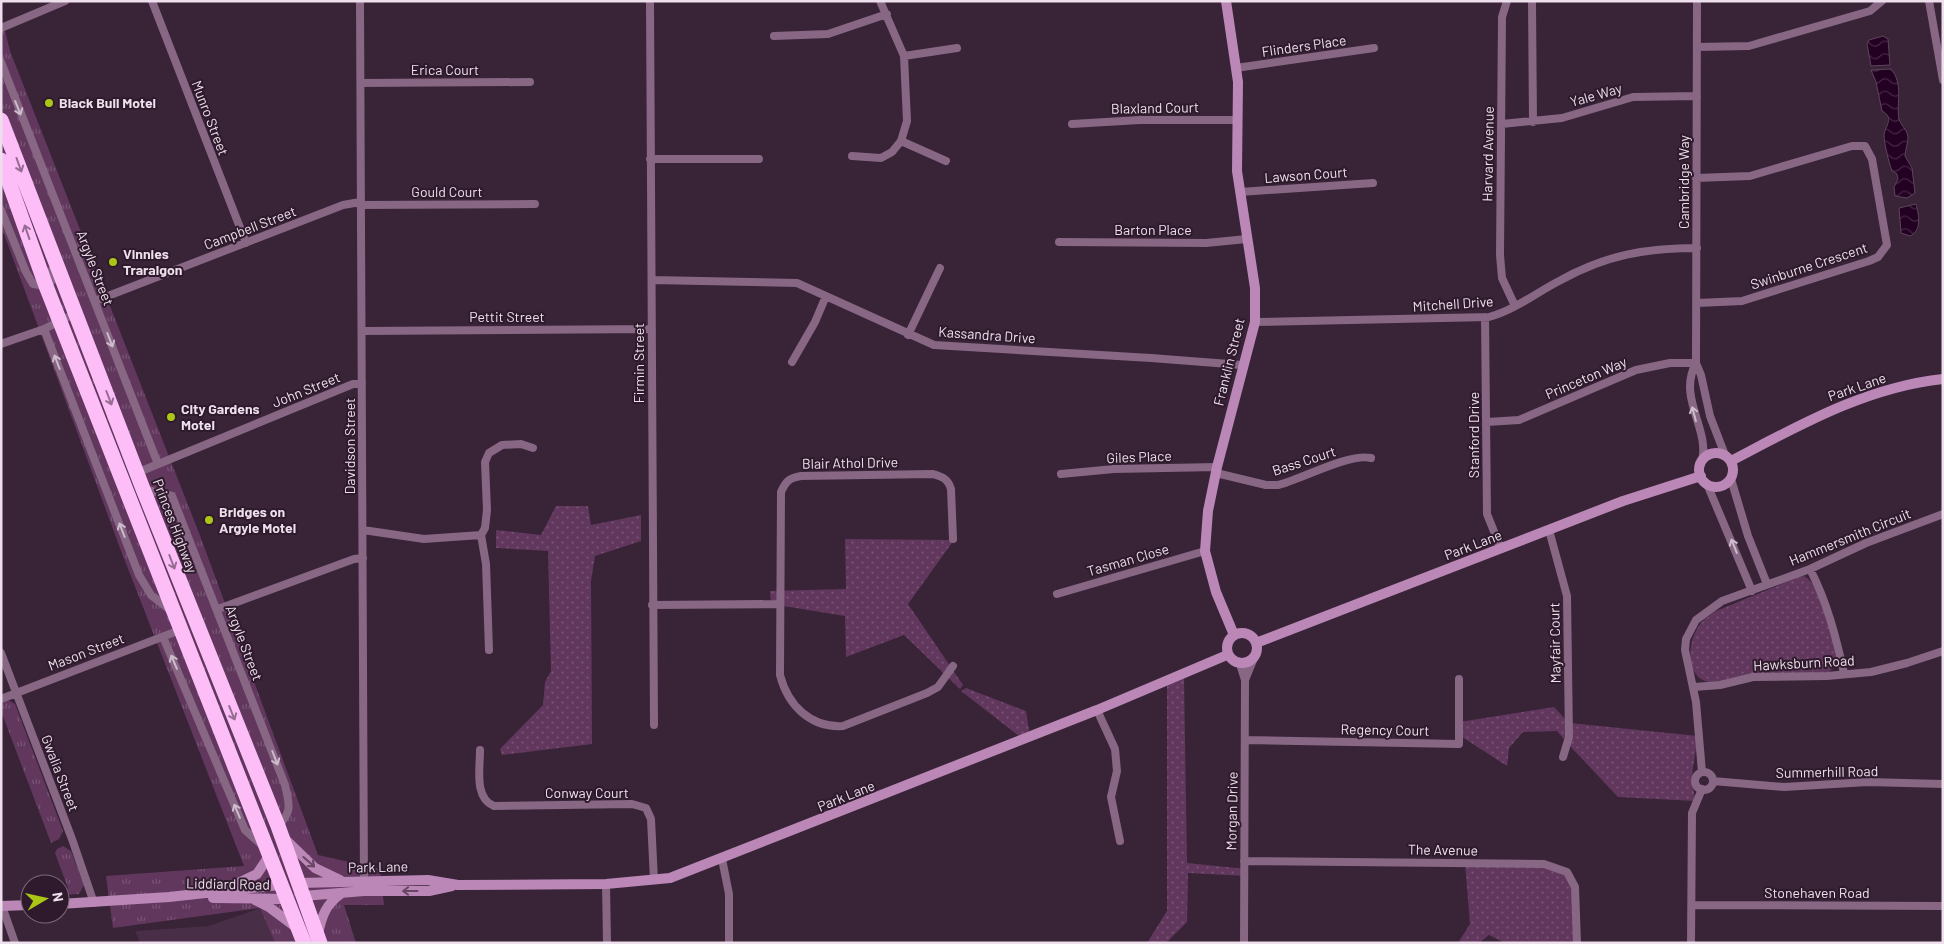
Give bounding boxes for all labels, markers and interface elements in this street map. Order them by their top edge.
street label: Flinders Place [1261,31,1347,60]
street label: Erica Court [411,61,479,78]
street label: Munro Street [188,78,233,158]
street label: Yale Way [1568,79,1624,110]
place label: Black Bull Motel [59,94,156,111]
marker: Black Bull Motel [43,97,55,109]
street label: Blaxland Court [1111,98,1199,117]
one-way arrow [14,100,23,115]
street label: Harvard Avenue [1478,106,1497,202]
street label: Cambridge Way [1675,134,1692,229]
one-way arrow [15,157,24,172]
street label: Lawson Court [1264,163,1348,186]
street label: Gould Court [411,183,483,200]
street label: Campbell Street [201,202,298,253]
street label: Barton Place [1114,221,1192,238]
one-way arrow [22,224,31,240]
street label: Argyle Street [73,228,118,308]
street label: Swinburne Crescent [1748,239,1870,292]
place label: Vinnies Traralgon [123,245,182,278]
marker: Vinnies Traralgon [107,256,119,268]
street label: Mitchell Drive [1412,292,1494,315]
street label: Pettit Street [469,308,545,325]
street label: Franklin Street [1209,316,1248,408]
street label: Firmin Street [630,323,647,403]
street label: Kassandra Drive [938,323,1036,346]
one-way arrow [106,332,115,347]
street label: Princeton Way [1542,353,1630,402]
one-way arrow [51,355,60,370]
street label: John Street [269,368,342,411]
street label: Park Lane [1826,369,1888,404]
one-way arrow [105,390,114,406]
street label: Stanford Drive [1465,392,1482,478]
street label: Davidson Street [341,398,358,494]
place label: City Gardens Motel [181,400,260,433]
one-way arrow [1689,406,1699,422]
marker: City Gardens Motel [165,411,177,423]
street label: Bass Court [1270,442,1338,479]
street label: Giles Place [1106,447,1172,466]
street label: Blair Athol Drive [802,453,898,472]
street label: Princes Highway [150,476,201,576]
place label: Bridges on Argyle Motel [219,503,296,536]
street label: Hammersmith Circuit [1786,504,1913,569]
marker: Bridges on Argyle Motel [203,514,215,526]
one-way arrow [117,523,127,538]
street label: Park Lane [1442,526,1504,563]
one-way arrow [1729,539,1738,554]
street label: Tasman Close [1085,540,1171,579]
one-way arrow [168,554,177,569]
street label: Mayfair Court [1545,602,1564,684]
street label: Argyle Street [222,603,267,683]
street label: Mason Street [45,629,126,674]
street label: Hawksburn Road [1753,651,1855,674]
one-way arrow [168,655,178,670]
one-way arrow [228,705,238,720]
street label: Regency Court [1340,720,1430,739]
street label: Gwalia Street [38,732,83,814]
one-way arrow [271,750,280,765]
street label: Summerhill Road [1776,762,1878,781]
street label: Morgan Drive [1222,771,1241,851]
street label: Park Lane [815,776,877,815]
street label: Conway Court [545,784,629,801]
one-way arrow [232,804,242,819]
street label: The Avenue [1408,840,1478,859]
one-way arrow [302,856,315,868]
street label: Park Lane [348,857,408,876]
north arrow [20,874,70,924]
street label: Liddiard Road [186,874,270,893]
street label: Stonehaven Road [1764,884,1870,901]
one-way arrow [402,886,418,896]
text: N [49,891,67,903]

